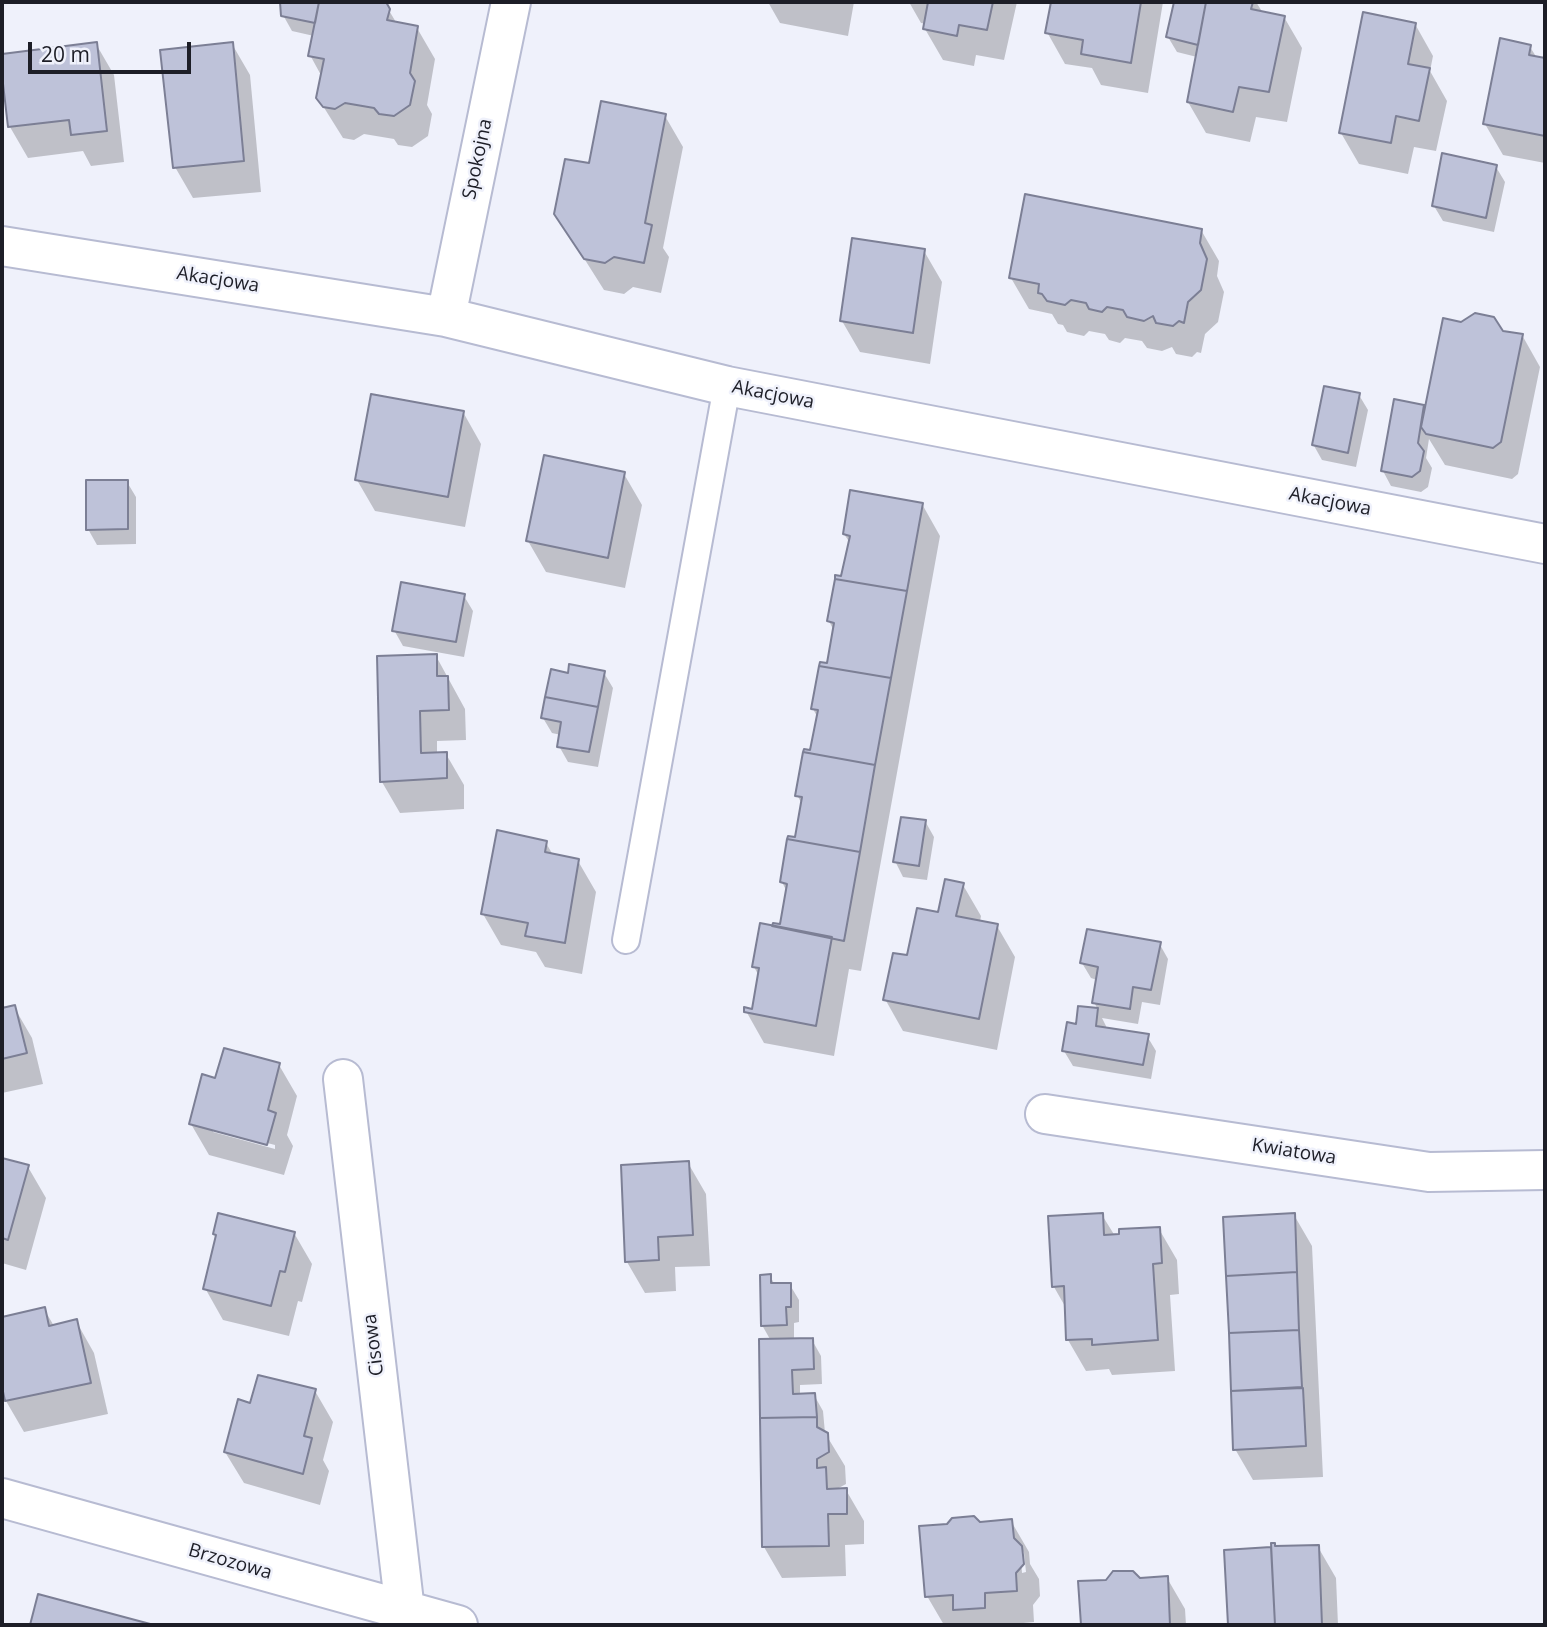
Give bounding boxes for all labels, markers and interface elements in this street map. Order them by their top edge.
scale bar [32,28,194,72]
text: 20 m [41,40,90,68]
street label: Spokojna [458,117,498,201]
street label: Akacjowa [175,262,261,298]
street label: Akacjowa [730,376,816,414]
street label: Akacjowa [1287,483,1373,521]
street label: Kwiatowa [1250,1134,1338,1170]
street label: Cisowa [359,1313,389,1377]
street label: Brzozowa [186,1539,274,1585]

